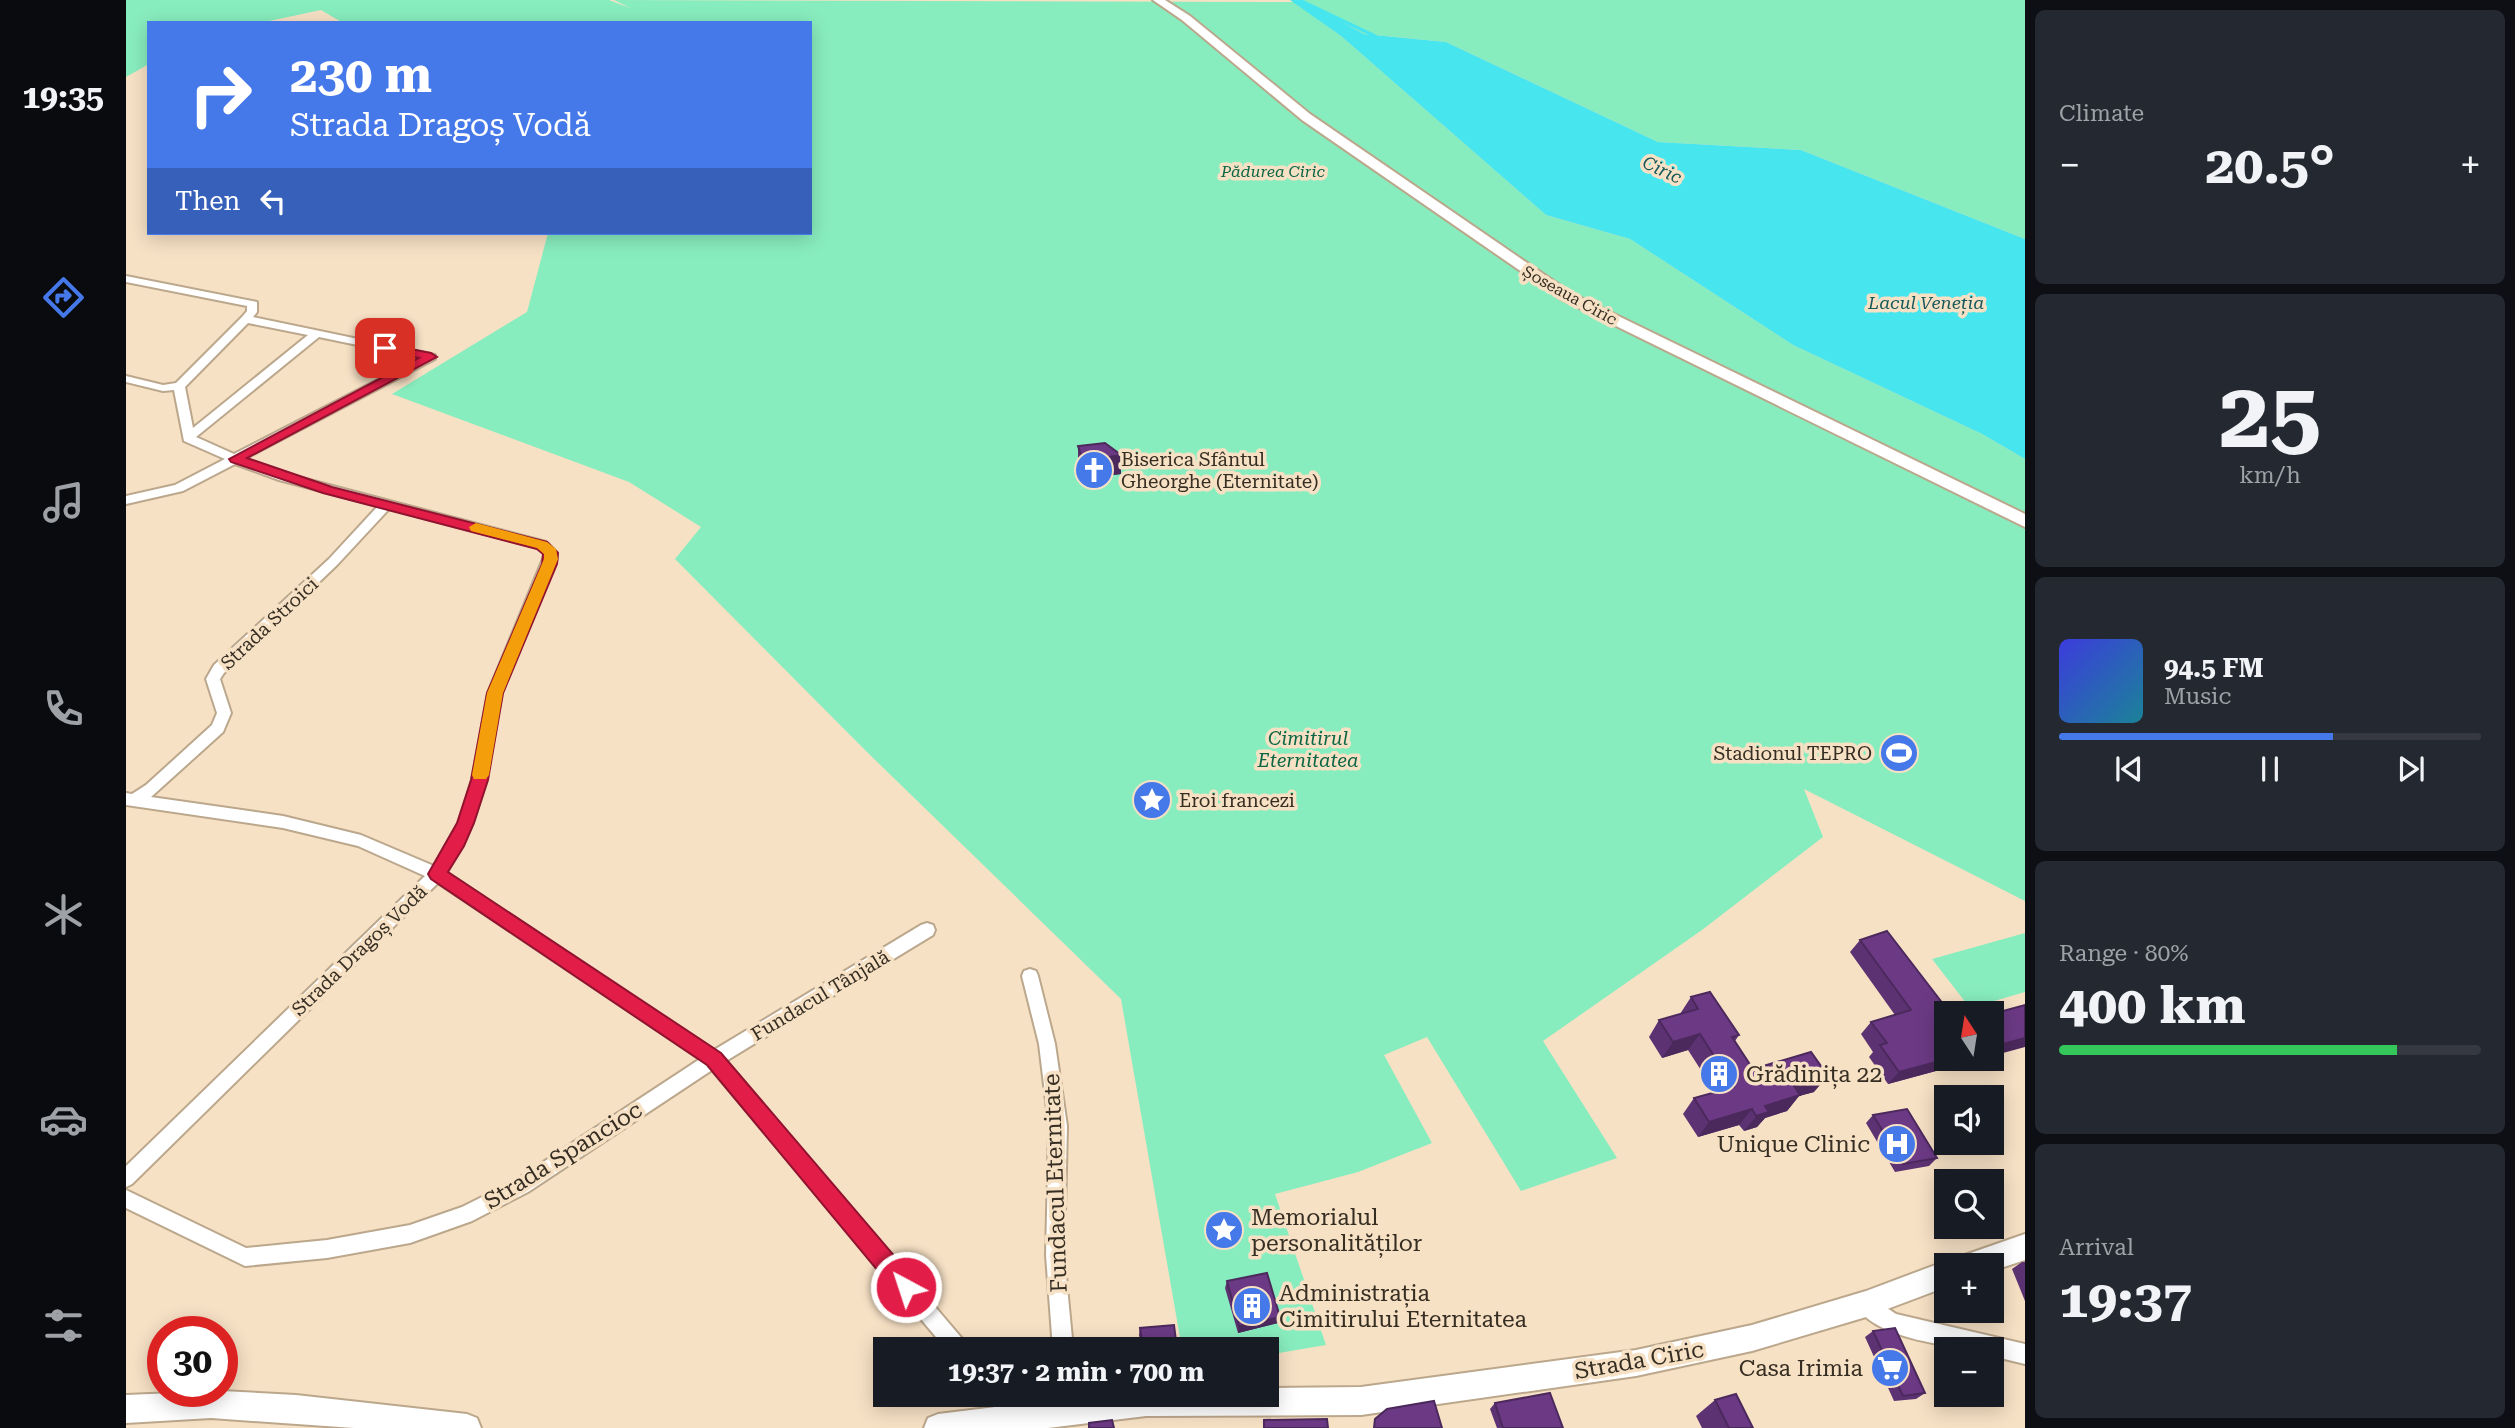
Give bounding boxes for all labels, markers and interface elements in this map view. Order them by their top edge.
text: 230 m [290,47,432,104]
icon: right [175,49,266,140]
text: 19:35 [22,78,104,116]
text: Climate [2059,100,2144,127]
text: Strada Dragoș Vodă [290,106,591,144]
text: 20.5° [2205,135,2335,196]
text: − [2059,143,2080,187]
text: + [2460,143,2481,187]
water label: Ciric [1639,151,1686,188]
park label: Pădurea Ciric [1220,162,1326,181]
icon: left [254,182,292,220]
text: Then [175,186,240,216]
street label: Șoseaua Ciric [1519,262,1620,330]
icon: directions [39,273,88,322]
water label: Lacul Veneția [1867,292,1984,315]
pin [355,318,415,378]
icon: arrive [366,329,404,367]
text: 25 [2219,363,2321,469]
place label: Biserica Sfântul Gheorghe (Eternitate) [1121,448,1318,493]
church icon: Biserica Sfântul Gheorghe (Eternitate) [1073,449,1115,491]
text: km/h [2239,462,2301,489]
icon: music [39,478,88,527]
street label: Strada Stroici [216,572,323,674]
text: 94.5 FM [2164,653,2264,683]
text: Music [2164,683,2231,710]
icon: phone [39,684,88,733]
park label: Cimitirul Eternitatea [1257,727,1358,772]
sports icon: Stadionul TEPRO [1878,732,1920,774]
place label: Stadionul TEPRO [1713,742,1872,765]
icon: previous [2110,750,2148,788]
icon: pause [2251,750,2289,788]
icon: next [2392,750,2430,788]
place icon: Eroi francezi [1131,779,1173,821]
place label: Eroi francezi [1179,789,1295,812]
street label: Strada Dragoș Vodă [287,880,433,1022]
icon: climate [39,890,88,939]
text: Range · 80% [2059,940,2188,967]
street label: Fundacul Tânjală [747,945,894,1046]
text: 400 km [2059,975,2246,1036]
north arrow [1934,1001,2004,1071]
map controls [1934,1001,2004,1407]
building icon: Grădinița 22 [1698,1053,1740,1095]
place label: Grădinița 22 [1746,1061,1882,1089]
street label: Fundacul Eternitate [1038,1073,1073,1293]
button: sound [1934,1085,2004,1155]
icon: car [39,1095,88,1144]
street label: Strada Spancioc [479,1096,647,1215]
hospital icon: Unique Clinic [1876,1123,1918,1165]
place label: Unique Clinic [1716,1131,1870,1158]
button: search [1934,1169,2004,1239]
place label: Memorialul personalităților [1251,1204,1422,1258]
place icon: Memorialul personalităților [1203,1209,1245,1251]
text: Arrival [2059,1234,2134,1261]
position arrow [869,1250,943,1324]
button: + [1934,1253,2004,1323]
text: 19:37 [2059,1269,2192,1330]
place label: Administrația Cimitirului Eternitatea [1279,1280,1528,1333]
building icon: Administrația Cimitirului Eternitatea [1231,1285,1273,1327]
icon: filters [39,1301,88,1350]
speed limit sign: 30 [147,1316,238,1407]
street label: Strada Ciric [1572,1336,1706,1385]
button: − [1934,1337,2004,1407]
supermarket icon: Casa Irimia [1869,1347,1911,1389]
place label: Casa Irimia [1739,1355,1864,1382]
text: 19:37 · 2 min · 700 m [948,1357,1204,1387]

